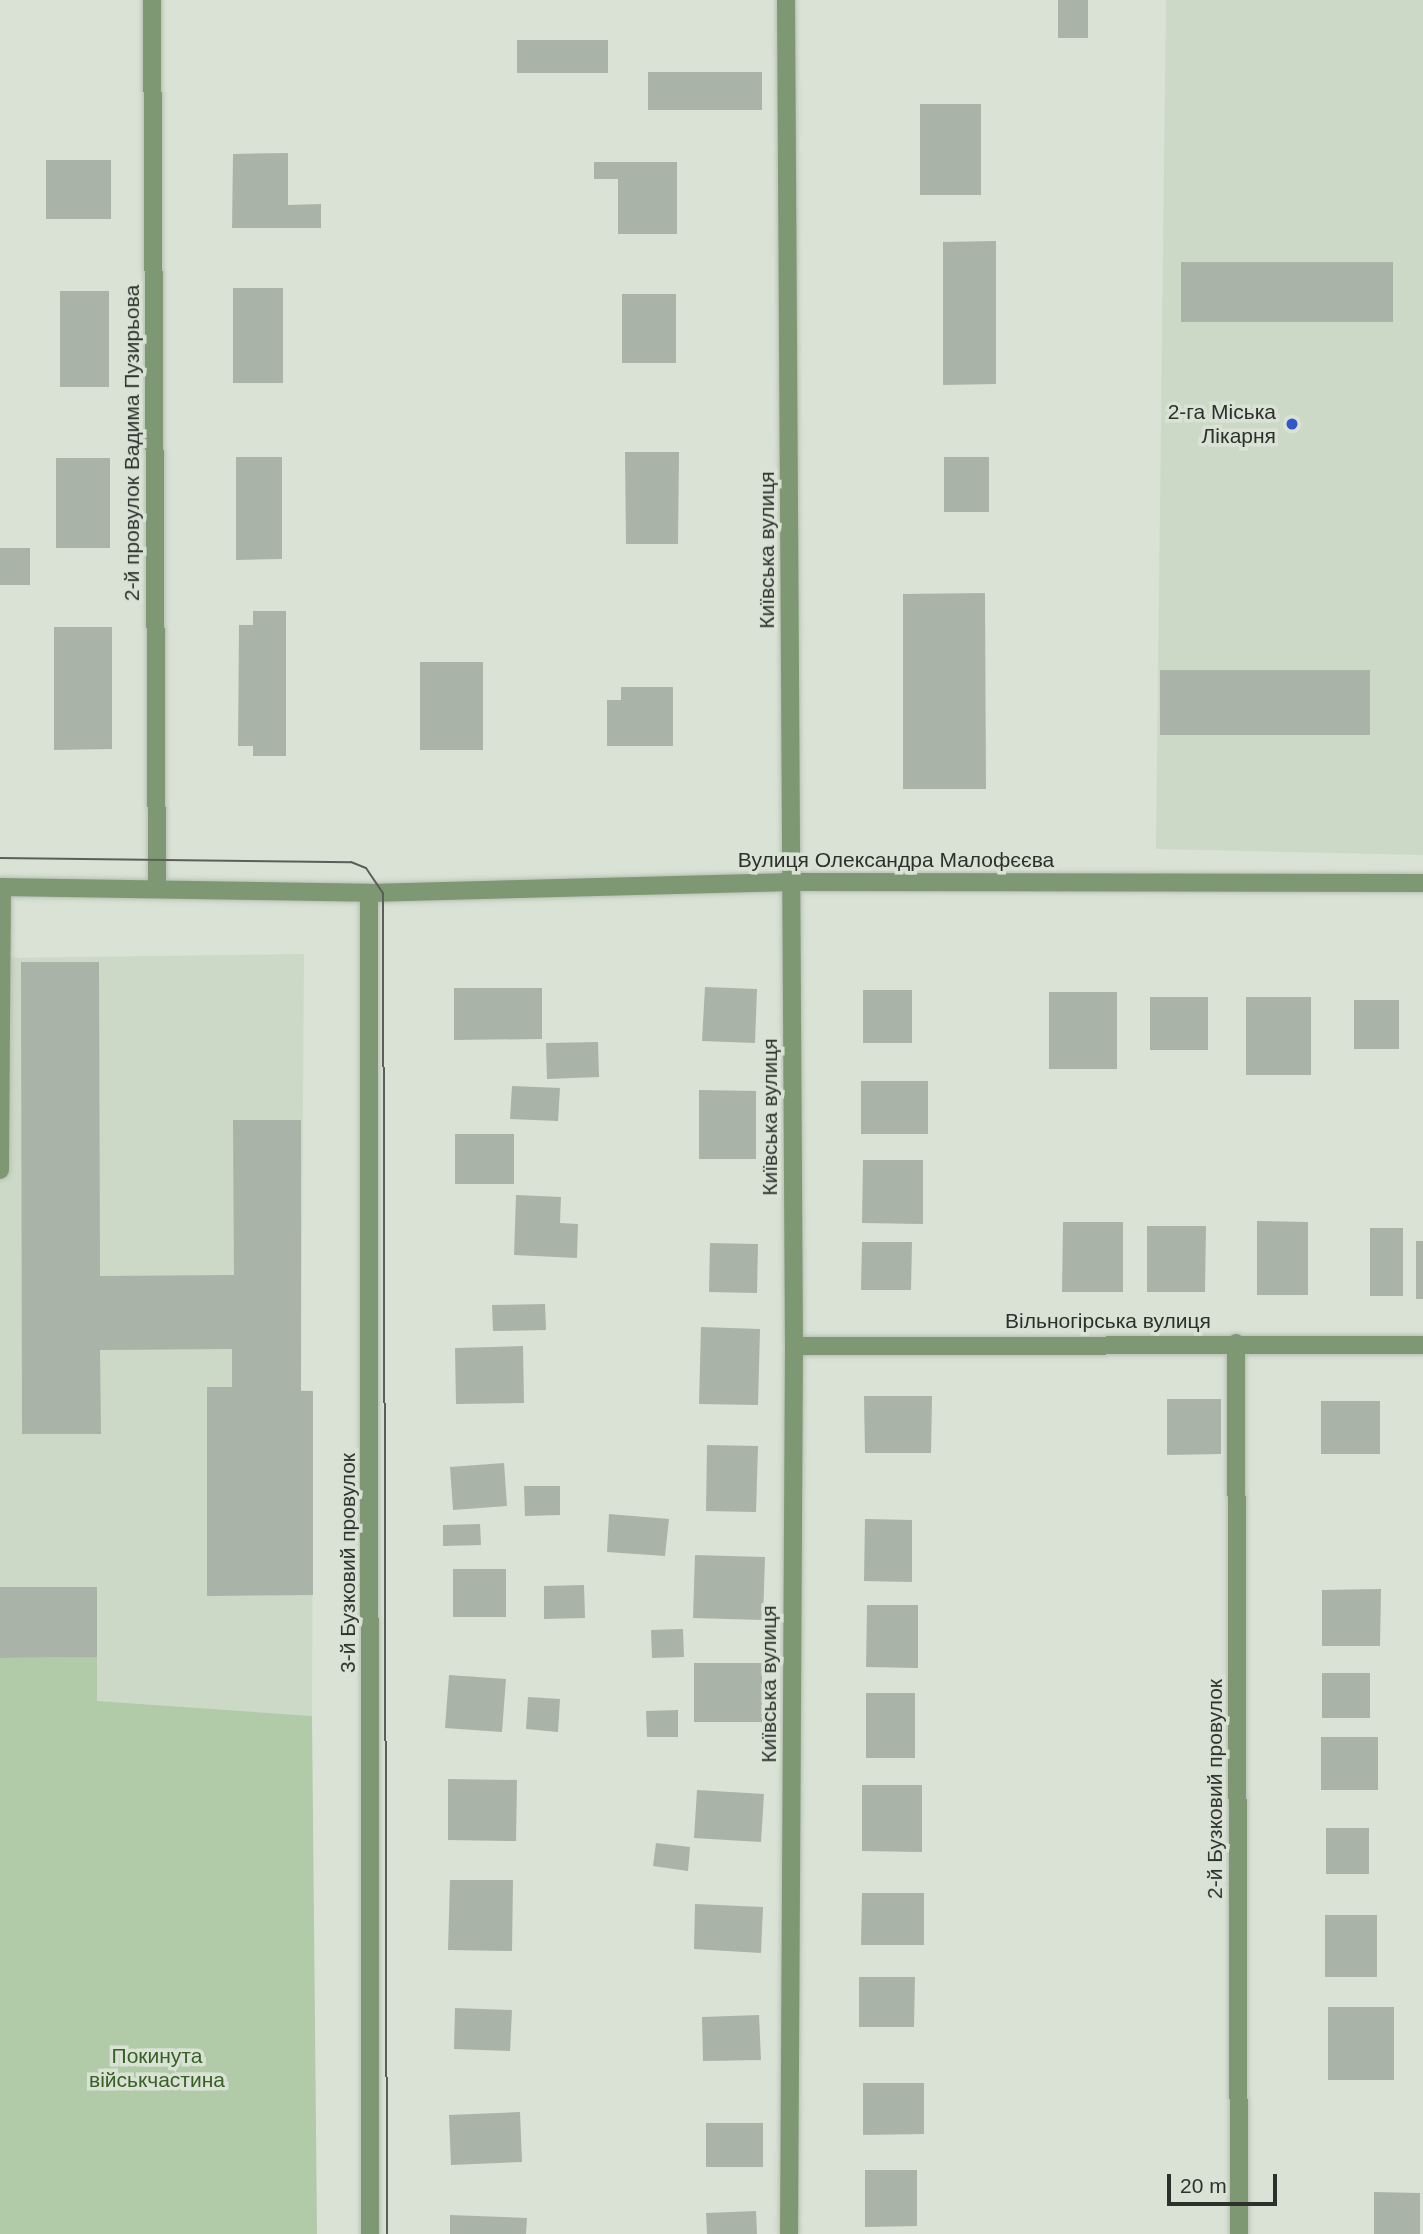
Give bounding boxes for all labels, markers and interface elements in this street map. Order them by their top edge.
street label: 2-й провулок Вадима Пузирьова [119,285,145,601]
place label: 2-га Міська Лікарня [1168,399,1276,449]
marker: 2-га Міська Лікарня [1282,414,1302,434]
street label: Київська вулиця [754,471,780,629]
street label: Вулиця Олександра Малофєєва [738,847,1054,873]
street label: Київська вулиця [757,1038,783,1196]
street label: Вільногірська вулиця [1005,1308,1211,1334]
street label: 3-й Бузковий провулок [335,1453,361,1673]
street label: Київська вулиця [756,1605,782,1763]
street label: 2-й Бузковий провулок [1202,1679,1228,1899]
park label: Покинута військчастина [89,2043,225,2093]
scale bar [1171,2160,1281,2204]
text: 20 m [1180,2174,1227,2197]

